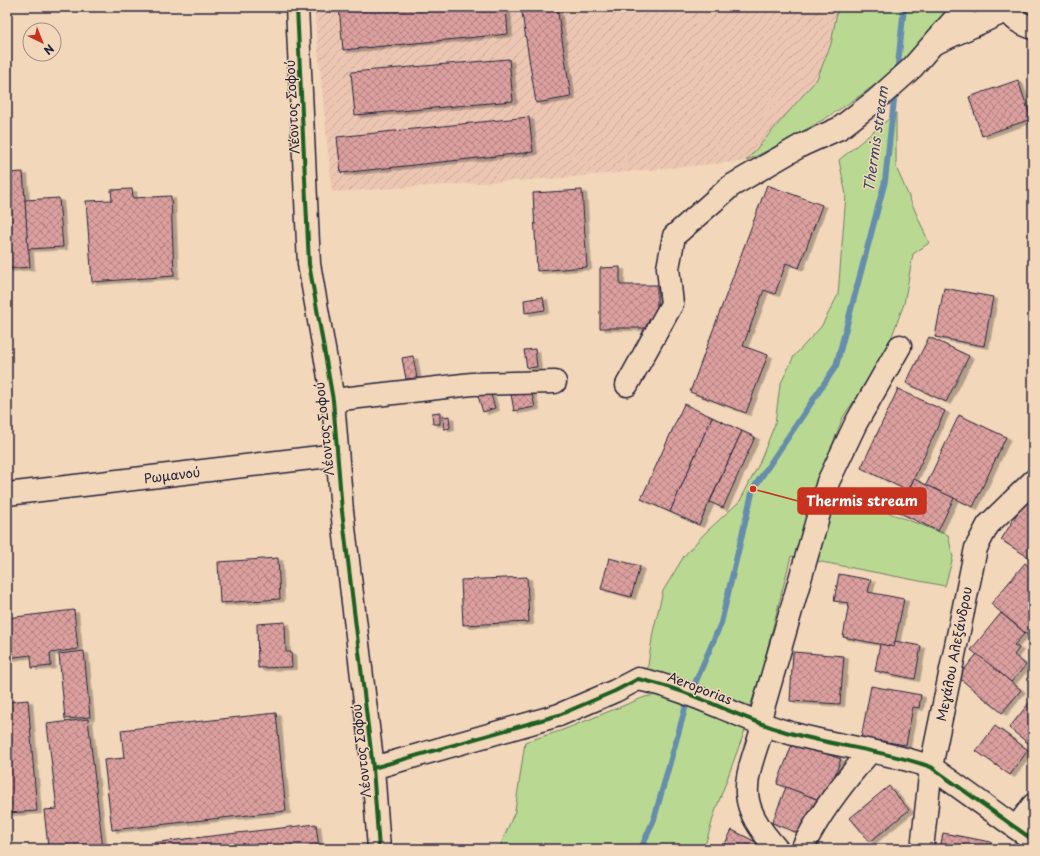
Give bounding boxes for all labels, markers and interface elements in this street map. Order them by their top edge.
north arrow [22,22,62,62]
text: N [40,40,58,59]
street label: Λέοντος Σοφού [280,59,303,155]
water label: Thermis stream [858,85,893,193]
street label: Λέοντος Σοφού [309,381,338,477]
street label: Ρωμανού [143,462,201,487]
callout: Thermis stream [798,488,926,514]
text: Thermis stream [806,490,918,511]
street label: Μεγάλου Αλεξάνδρου [931,585,976,723]
street label: Aeroporias [665,667,735,709]
street label: Λέοντος Σοφού [346,703,375,799]

